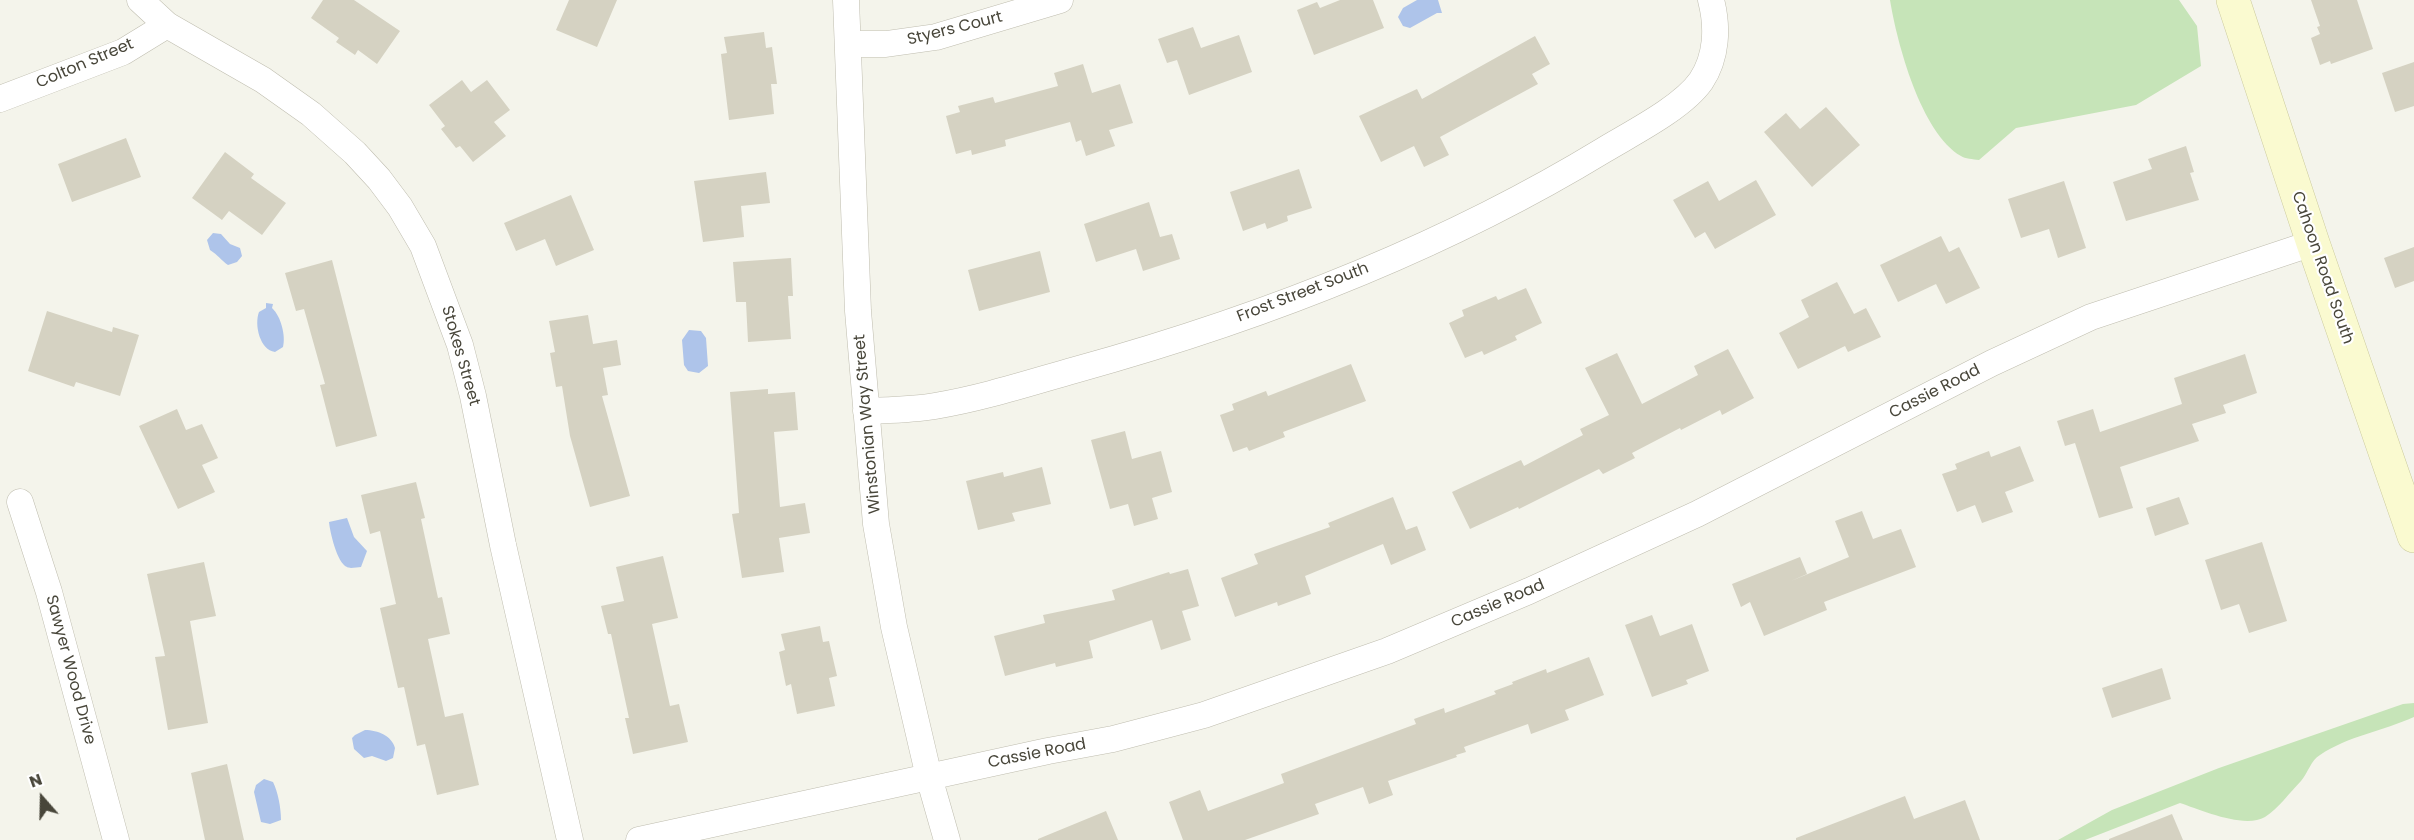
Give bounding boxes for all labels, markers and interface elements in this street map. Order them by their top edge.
street label: Styers Court [905,8,1005,50]
street label: Colton Street [33,35,137,93]
street label: Cahoon Road South [2287,189,2357,347]
street label: Frost Street South [1234,259,1372,327]
street label: Stokes Street [437,304,483,408]
street label: Winstonian Way Street [851,333,885,515]
street label: Cassie Road [1886,361,1984,423]
street label: Cassie Road [1448,576,1548,632]
street label: Sawyer Wood Drive [41,593,99,747]
street label: Cassie Road [986,735,1088,773]
north arrow [12,768,72,828]
text: N [26,768,45,793]

